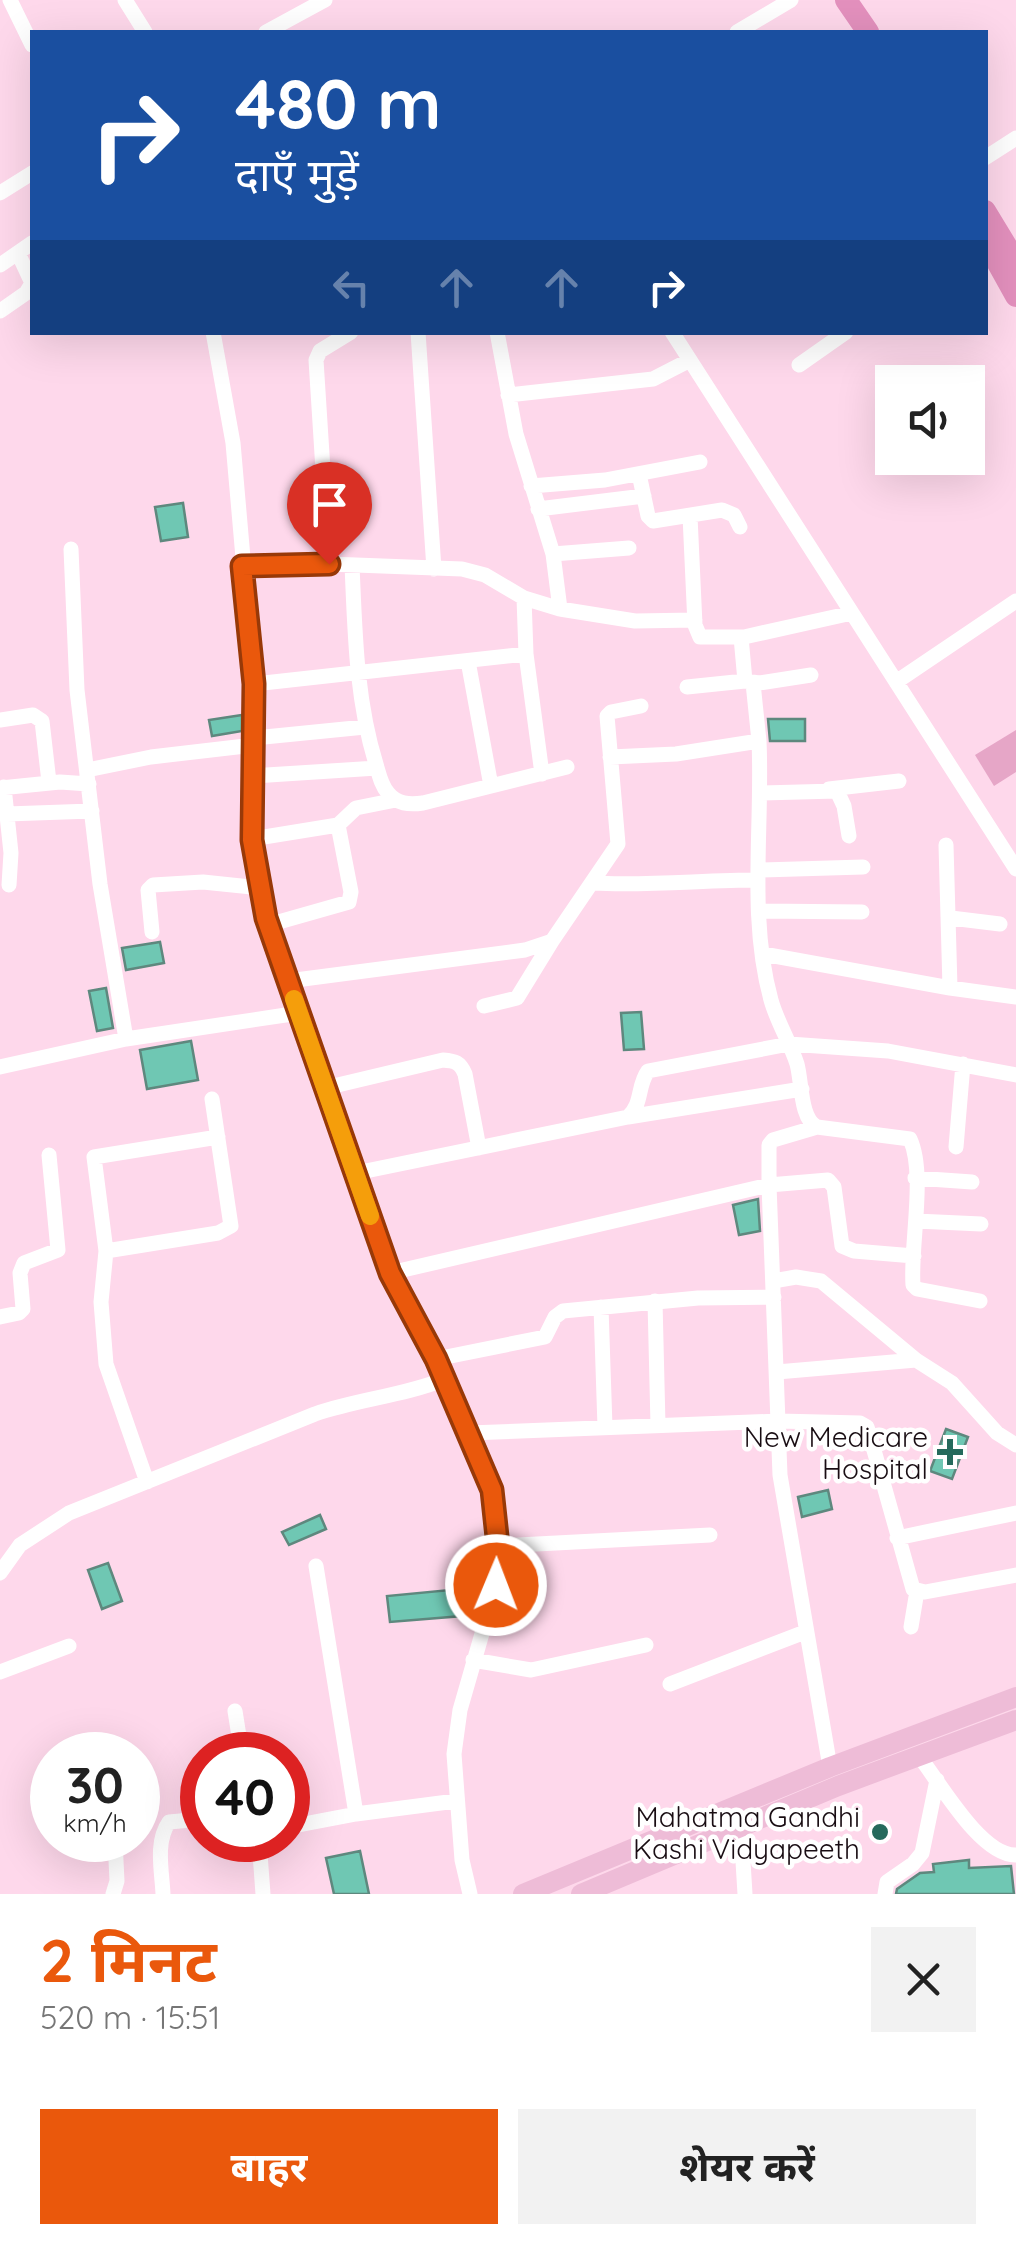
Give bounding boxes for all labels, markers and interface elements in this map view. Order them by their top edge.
text: 480 m [235,59,442,147]
icon: right [70,70,200,200]
text: दाएँ मुड़ें [235,146,359,202]
icon: left [324,260,379,315]
icon: ahead [429,260,484,315]
icon: ahead [534,260,589,315]
icon: right [639,260,694,315]
map controls [875,365,985,475]
button: sound [875,365,985,475]
pin [287,462,372,565]
icon: arrive [302,477,357,532]
place label: New Medicare Hospital [744,1419,928,1486]
marker: New Medicare Hospital [937,1439,963,1465]
position arrow [444,1533,548,1637]
speed limit sign: 40 [180,1732,310,1862]
text: 30 [66,1753,124,1816]
place label: Mahatma Gandhi Kashi Vidyapeeth [633,1799,860,1866]
text: km/h [63,1807,127,1838]
marker: Mahatma Gandhi Kashi Vidyapeeth [869,1821,891,1843]
text: 2 मिनट [40,1922,217,1997]
button: close [871,1927,976,2032]
text: 520 m · 15:51 [40,1997,220,2037]
button: बाहर [40,2109,498,2224]
button: शेयर करें [518,2109,976,2224]

